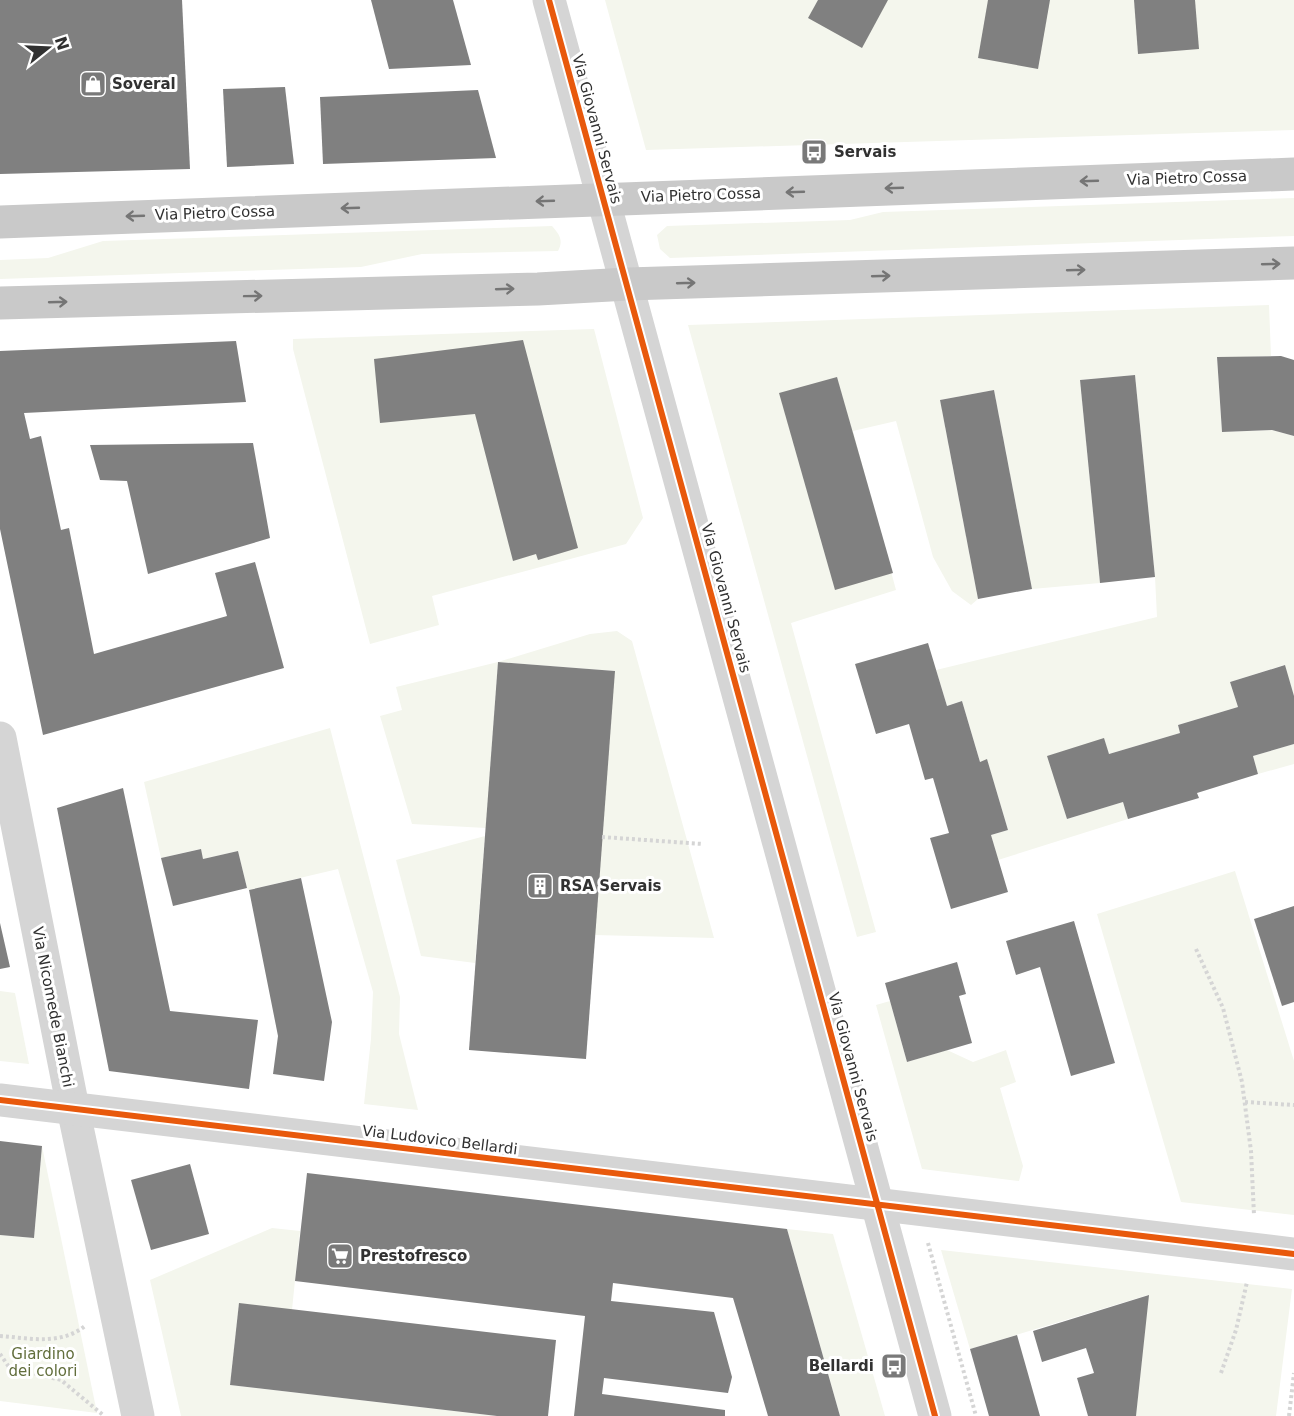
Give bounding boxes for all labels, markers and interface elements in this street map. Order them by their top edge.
north arrow [18,18,78,78]
text: N [51,34,73,53]
street label: Via Giovanni Servais [568,52,626,206]
shop icon: Soveral [78,69,108,99]
place label: Soveral [112,75,176,93]
bus stop icon: Servais [799,137,829,167]
place label: Servais [834,143,896,161]
street label: Via Pietro Cossa [1127,167,1247,189]
one-way arrow [1079,176,1099,187]
one-way arrow [884,183,904,194]
street label: Via Pietro Cossa [641,184,761,206]
one-way arrow [785,186,805,197]
one-way arrow [536,196,556,207]
street label: Via Pietro Cossa [155,202,275,224]
one-way arrow [341,203,361,214]
one-way arrow [125,211,145,222]
one-way arrow [1260,258,1280,269]
one-way arrow [1065,264,1085,276]
one-way arrow [870,271,890,282]
one-way arrow [676,277,696,288]
one-way arrow [495,284,515,295]
one-way arrow [243,290,263,301]
one-way arrow [48,296,68,307]
street label: Via Giovanni Servais [697,521,755,675]
building icon: RSA Servais [525,871,555,901]
place label: RSA Servais [560,877,662,895]
street label: Via Nicomede Bianchi [29,925,77,1089]
street label: Via Giovanni Servais [824,990,882,1144]
street label: Via Ludovico Bellardi [361,1122,519,1158]
supermarket icon: Prestofresco [325,1241,355,1271]
place label: Prestofresco [360,1247,467,1265]
park label: Giardino dei colori [9,1345,77,1380]
bus stop icon: Bellardi [879,1351,909,1381]
place label: Bellardi [809,1357,874,1375]

